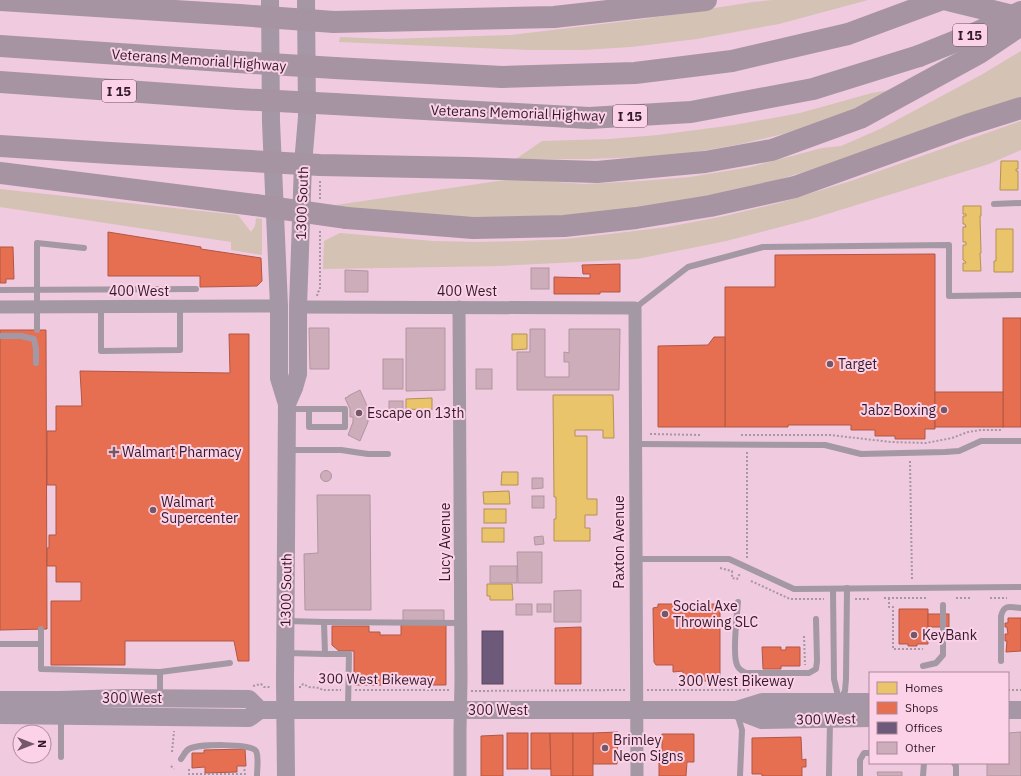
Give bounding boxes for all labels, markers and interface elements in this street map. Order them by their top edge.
road number: I 15 [953,24,987,46]
street label: Veterans Memorial Highway [111,45,287,75]
road number: I 15 [102,80,136,102]
street label: Veterans Memorial Highway [430,101,606,125]
road number: I 15 [613,105,647,127]
street label: 1300 South [292,166,312,240]
street label: 400 West [109,282,169,300]
street label: 400 West [437,282,497,300]
place label: Target [838,355,877,373]
marker: Target [825,359,835,369]
place label: Jabz Boxing [861,401,937,419]
place label: Escape on 13th [367,404,464,422]
marker: Jabz Boxing [939,405,949,415]
marker: Escape on 13th [354,408,364,418]
place label: Walmart Pharmacy [122,443,242,461]
marker: Walmart Pharmacy [109,447,119,457]
place label: Walmart Supercenter [161,493,238,527]
street label: Paxton Avenue [610,495,628,589]
street label: Lucy Avenue [436,502,454,581]
marker: Walmart Supercenter [148,505,158,515]
street label: 1300 South [276,553,296,627]
place label: Social Axe Throwing SLC [673,597,758,631]
marker: Social Axe Throwing SLC [660,609,670,619]
place label: KeyBank [922,626,978,644]
marker: KeyBank [909,630,919,640]
street label: 300 West Bikeway [318,669,434,689]
street label: 300 West Bikeway [678,672,794,690]
legend [869,672,1009,764]
text: Homes [905,680,943,695]
street label: 300 West [102,689,162,707]
text: Shops [905,700,938,715]
street label: 300 West [468,701,528,719]
street label: 300 West [796,709,856,729]
text: Offices [905,720,943,735]
north arrow [12,724,52,764]
place label: Brimley Neon Signs [613,731,684,765]
text: N [35,740,49,748]
text: Other [905,740,936,755]
marker: Brimley Neon Signs [600,743,610,753]

